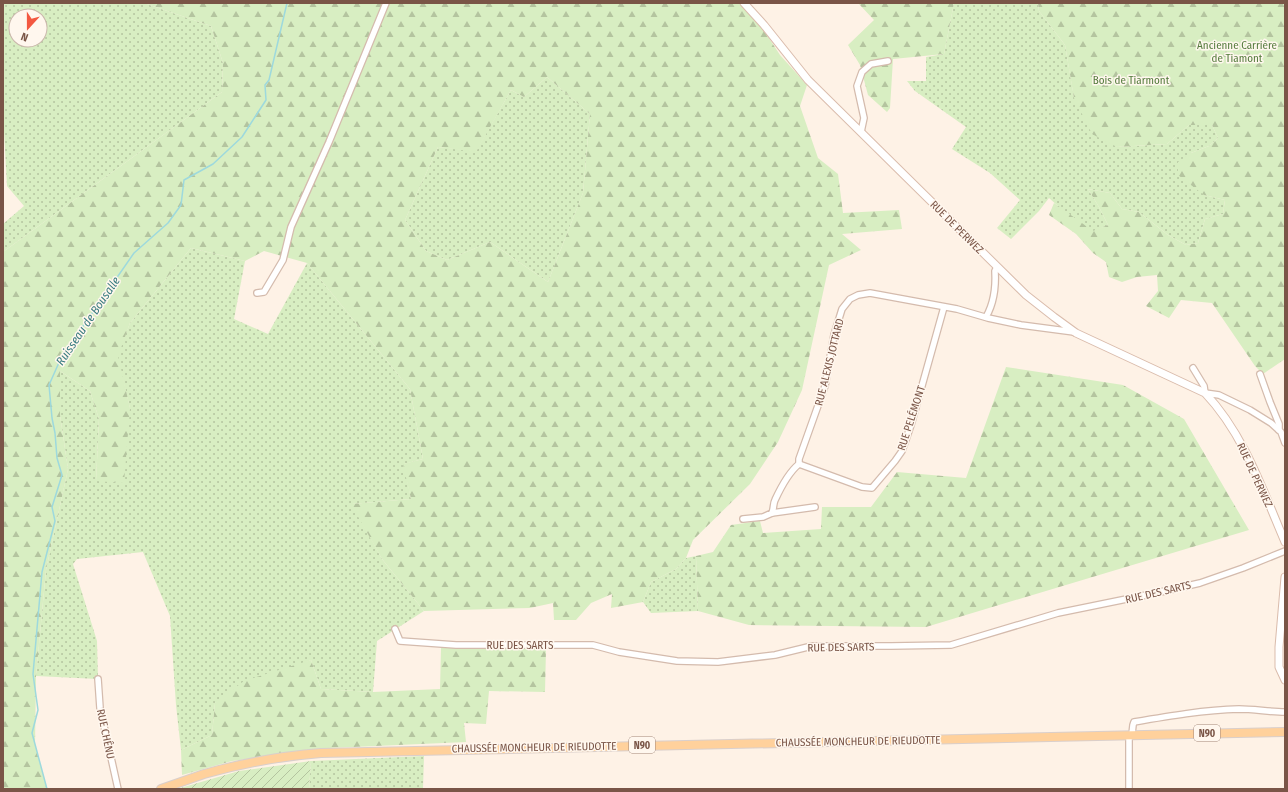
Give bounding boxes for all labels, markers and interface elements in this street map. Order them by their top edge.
north arrow [8,8,48,48]
text: N [19,30,30,44]
park label: Ancienne Carrière de Tiamont [1197,39,1277,65]
park label: Bois de Tiarmont [1093,74,1170,87]
street label: RUE DE PERWEZ [927,198,986,257]
water label: Ruisseau de Bousalle [53,274,123,368]
street label: RUE ALEXIS JOTTARD [812,317,847,407]
street label: RUE PELÉMONT [894,383,928,452]
street label: RUE DE PERWEZ [1234,441,1275,510]
street label: RUE DES SARTS [1124,579,1193,606]
street label: RUE DES SARTS [487,639,554,652]
street label: RUE DES SARTS [807,640,875,655]
street label: RUE CHÊNU [94,708,117,760]
road number: N90 [1194,725,1220,741]
street label: CHAUSSÉE MONCHEUR DE RIEUDOTTE [776,733,940,749]
road number: N90 [629,737,655,753]
street label: CHAUSSÉE MONCHEUR DE RIEUDOTTE [452,739,616,755]

